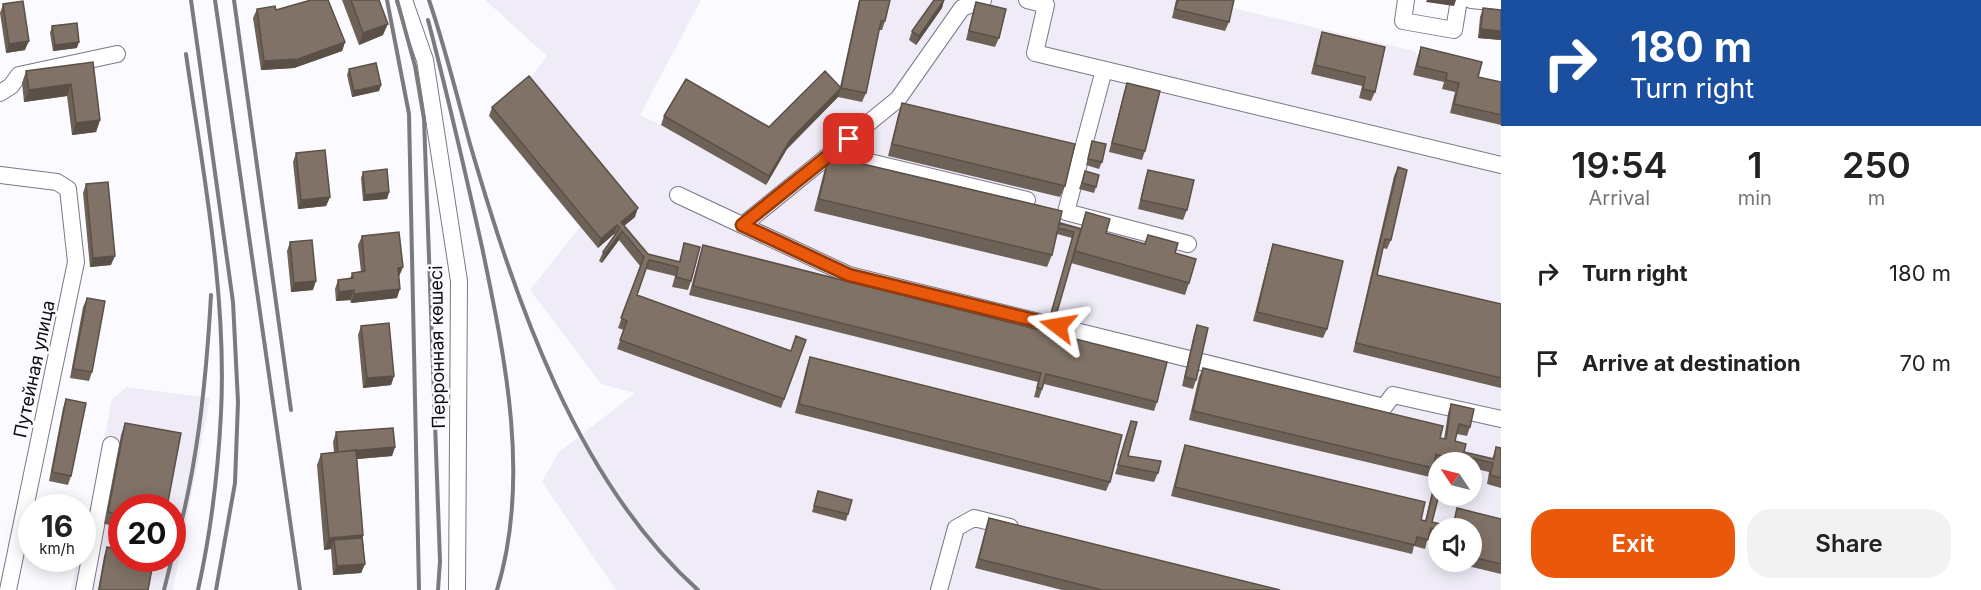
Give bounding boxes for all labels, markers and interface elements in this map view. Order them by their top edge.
text: 180 m [1630,21,1752,72]
icon: right [1531,24,1609,102]
text: Turn right [1630,72,1754,105]
pin [823,113,874,164]
icon: arrive [832,122,865,155]
text: 19:54 [1571,143,1668,187]
text: 1 [1747,143,1762,187]
text: 250 [1842,143,1911,187]
text: Arrival [1589,186,1650,210]
text: min [1738,186,1772,210]
text: m [1868,186,1885,210]
icon: right [1531,257,1564,290]
text: Turn right [1582,260,1688,286]
text: 180 m [1889,260,1951,286]
street label: Перронная көшесі [425,265,449,429]
position arrow [1026,294,1090,358]
street label: Путейная улица [9,298,59,440]
icon: arrive [1531,347,1564,380]
text: Arrive at destination [1582,350,1801,376]
text: 70 m [1900,350,1951,376]
north arrow [1428,452,1482,506]
map controls [1428,452,1482,572]
speed limit sign: 20 [108,494,186,572]
text: 16 [41,508,73,544]
button: Exit [1531,509,1735,578]
button: Share [1747,509,1951,578]
button: sound [1428,518,1482,572]
text: km/h [39,539,75,558]

